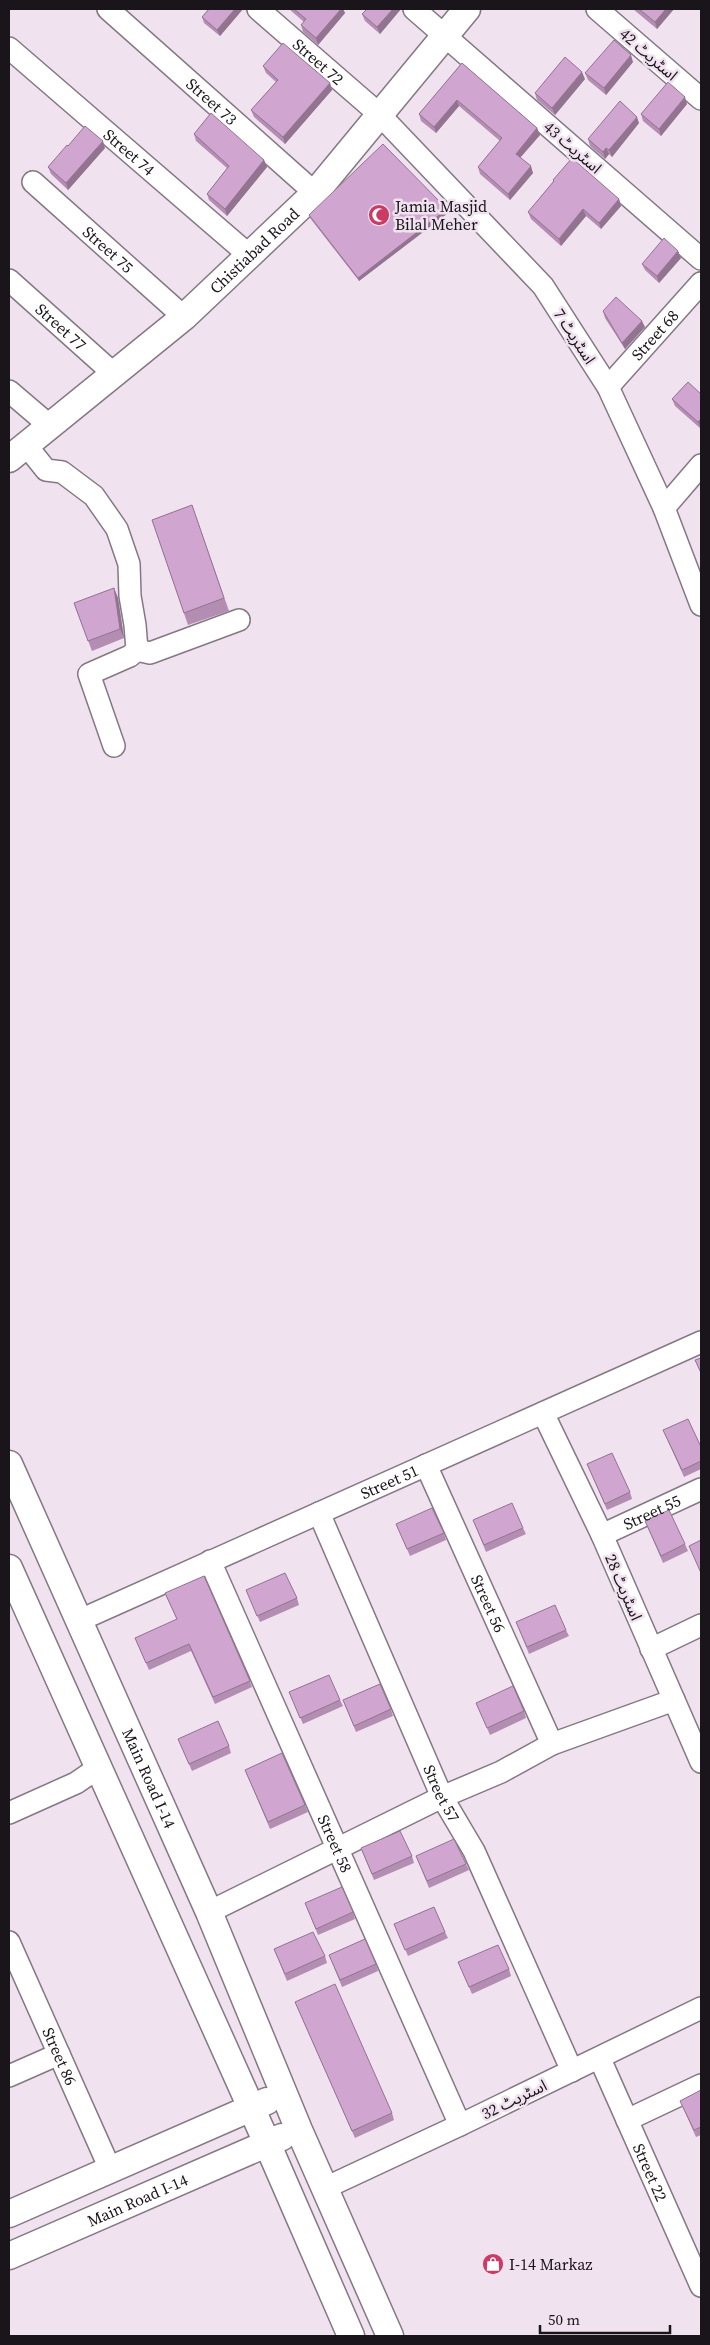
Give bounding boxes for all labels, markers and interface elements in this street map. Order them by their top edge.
street label: اسٹریٹ 42 [615,23,683,85]
street label: Street 72 [288,33,349,90]
street label: Street 73 [182,73,242,130]
street label: اسٹریٹ 43 [539,116,607,178]
street label: Street 74 [99,124,160,180]
place label: Jamia Masjid Bilal Meher [394,195,487,235]
street label: Chistiabad Road [204,203,304,298]
mosque icon: Jamia Masjid Bilal Meher [367,203,391,227]
street label: Street 75 [78,221,138,278]
street label: Street 77 [31,298,91,355]
street label: اسٹریٹ 7 [549,304,601,368]
street label: Street 68 [626,305,683,365]
street label: Street 51 [357,1459,422,1504]
street label: Street 55 [620,1489,684,1535]
street label: اسٹریٹ 28 [600,1550,648,1624]
street label: Street 56 [466,1571,511,1636]
street label: Main Road I-14 [117,1725,181,1832]
street label: Street 57 [418,1761,465,1826]
street label: Street 58 [313,1811,358,1876]
street label: Street 86 [37,2024,82,2089]
street label: اسٹریٹ 32 [478,2074,550,2124]
street label: Street 22 [628,2140,673,2205]
street label: Main Road I-14 [84,2168,191,2232]
shop icon: I-14 Markaz [481,2252,505,2276]
place label: I-14 Markaz [509,2253,593,2275]
scale bar [540,2302,670,2334]
text: 50 m [548,2309,580,2330]

